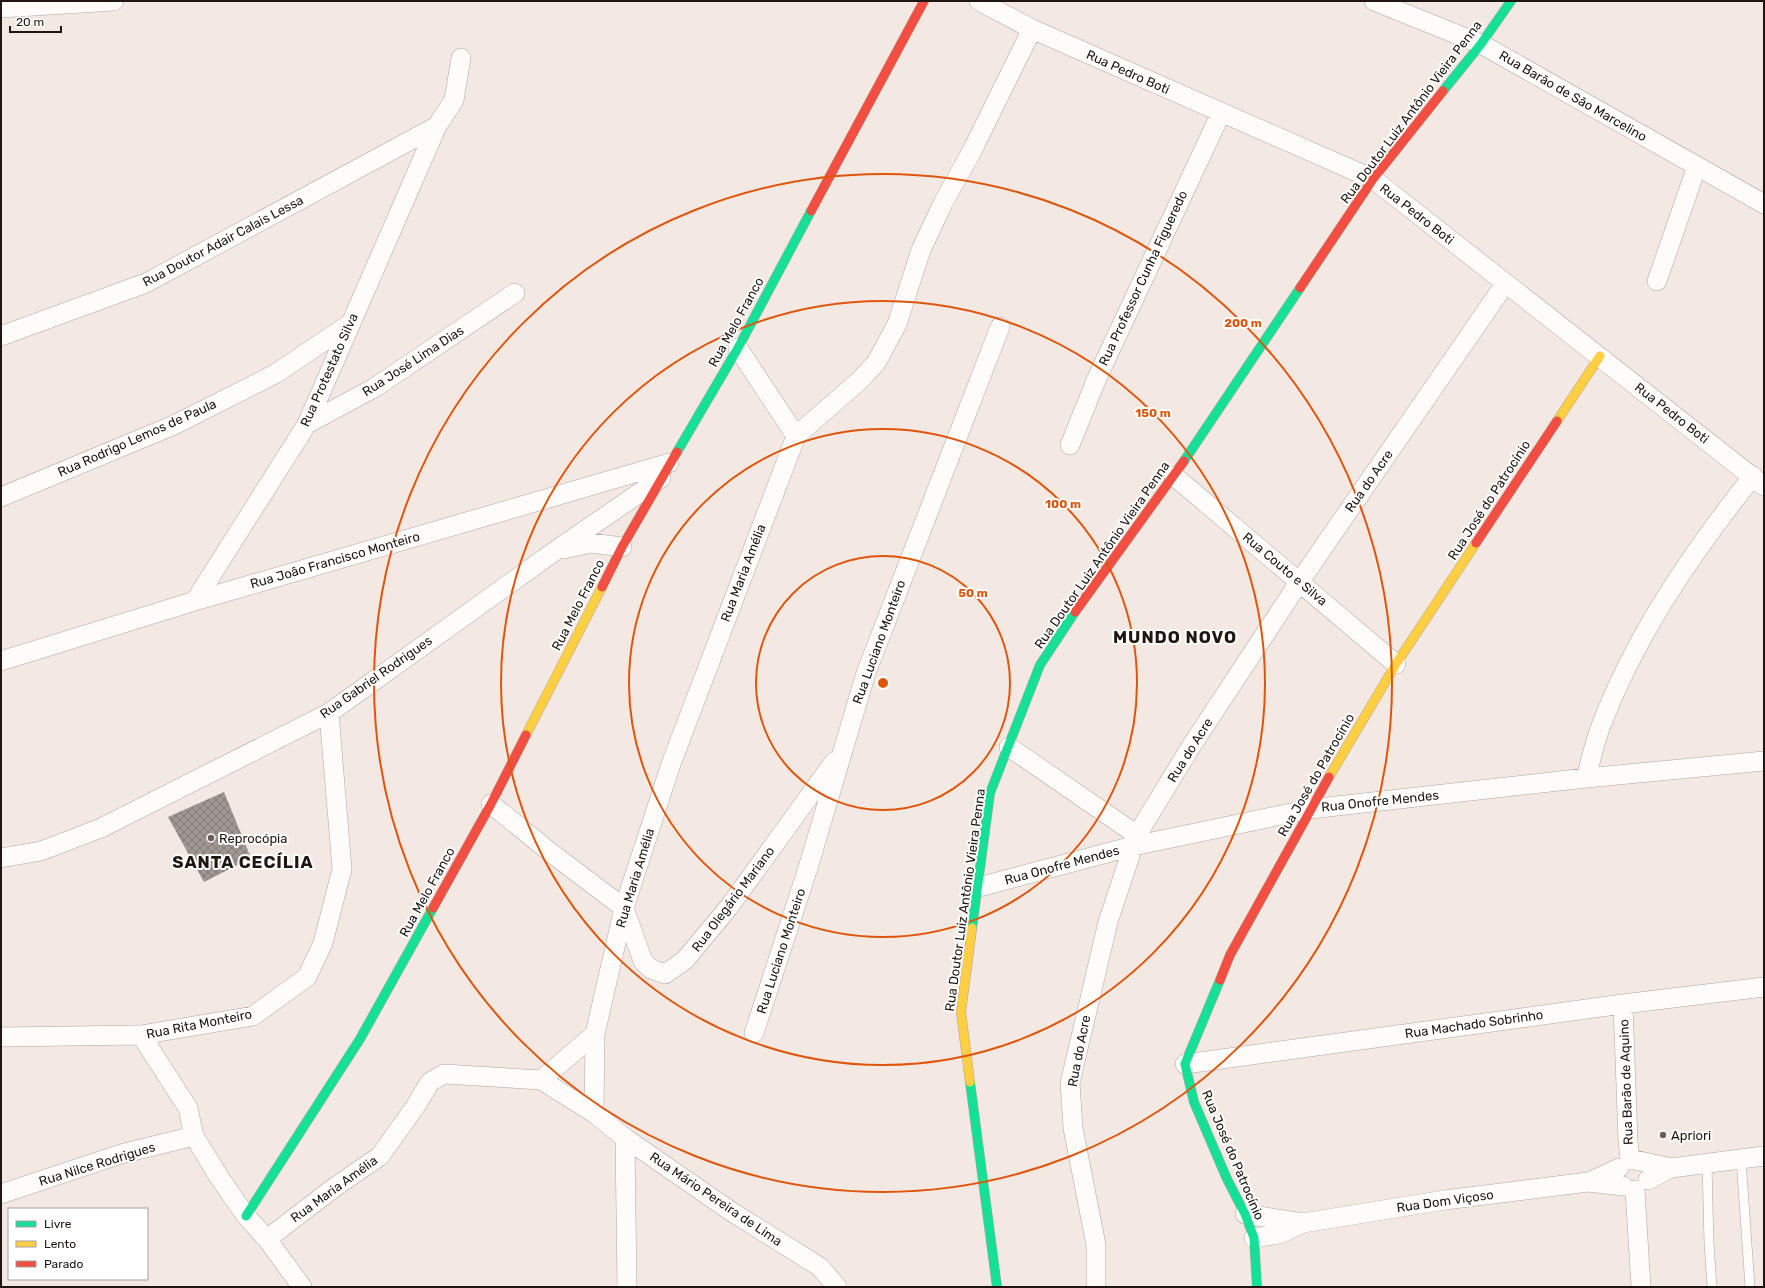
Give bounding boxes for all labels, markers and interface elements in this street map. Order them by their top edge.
scale bar [10,8,61,34]
text: 20 m [16,15,44,29]
street label: Rua Doutor Luiz Antônio Vieira Penna [1337,18,1485,206]
street label: Rua Pedro Boti [1084,47,1172,97]
street label: Rua Barão de São Marcelino [1497,48,1649,144]
street label: Rua Pedro Boti [1377,180,1457,248]
street label: Rua Professor Cunha Figueredo [1096,188,1191,368]
street label: Rua Doutor Adair Calais Lessa [140,192,306,290]
street label: Rua Melo Franco [705,275,767,369]
street label: Rua Protestato Silva [297,311,361,429]
text: 200 m [1224,316,1262,330]
street label: Rua José Lima Dias [360,322,467,399]
street label: Rua Pedro Boti [1632,379,1712,447]
street label: Rua Rodrigo Lemos de Paula [55,396,219,481]
text: 150 m [1135,406,1171,420]
street label: Rua José do Patrocínio [1445,437,1533,563]
street label: Rua do Acre [1342,447,1396,515]
street label: Rua Doutor Luiz Antônio Vieira Penna [1031,459,1173,651]
text: 100 m [1045,497,1081,511]
street label: Rua Maria Amélia [717,522,769,624]
street label: Rua João Francisco Monteiro [249,529,421,591]
street label: Rua Couto e Silva [1240,529,1330,609]
street label: Rua Melo Franco [549,557,607,653]
street label: Rua Luciano Monteiro [850,578,908,706]
text: 50 m [958,586,988,600]
district label: MUNDO NOVO [1113,627,1237,647]
street label: Rua Gabriel Rodrigues [317,632,436,722]
centre of rings [876,676,890,690]
street label: Rua José do Patrocínio [1275,711,1357,839]
street label: Rua do Acre [1164,715,1216,785]
street label: Rua Onofre Mendes [1320,787,1440,815]
street label: Rua Doutor Luiz Antônio Vieira Penna [942,788,988,1012]
street label: Rua Maria Amélia [613,826,657,930]
place label: Reprocópia [219,831,287,846]
marker: Reprocópia [206,833,216,843]
street label: Rua Onofre Mendes [1003,842,1121,888]
street label: Rua Olegário Mariano [689,843,778,955]
street label: Rua Melo Franco [396,845,458,939]
district label: SANTA CECÍLIA [172,852,314,872]
street label: Rua Luciano Monteiro [754,886,808,1016]
street label: Rua Rita Monteiro [145,1006,253,1042]
street label: Rua Machado Sobrinho [1404,1007,1544,1041]
street label: Rua do Acre [1065,1014,1093,1088]
street label: Rua Barão de Aquino [1616,1019,1636,1145]
street label: Rua José do Patrocínio [1199,1088,1267,1222]
place label: Apriori [1671,1128,1711,1143]
marker: Apriori [1658,1130,1668,1140]
street label: Rua Nilce Rodrigues [37,1139,158,1190]
street label: Rua Mário Pereira de Lima [647,1149,785,1249]
street label: Rua Maria Amélia [288,1153,380,1225]
street label: Rua Dom Viçoso [1396,1187,1494,1215]
legend [8,1208,148,1280]
text: Livre [44,1217,72,1231]
text: Lento [44,1237,76,1251]
text: Parado [44,1257,83,1271]

